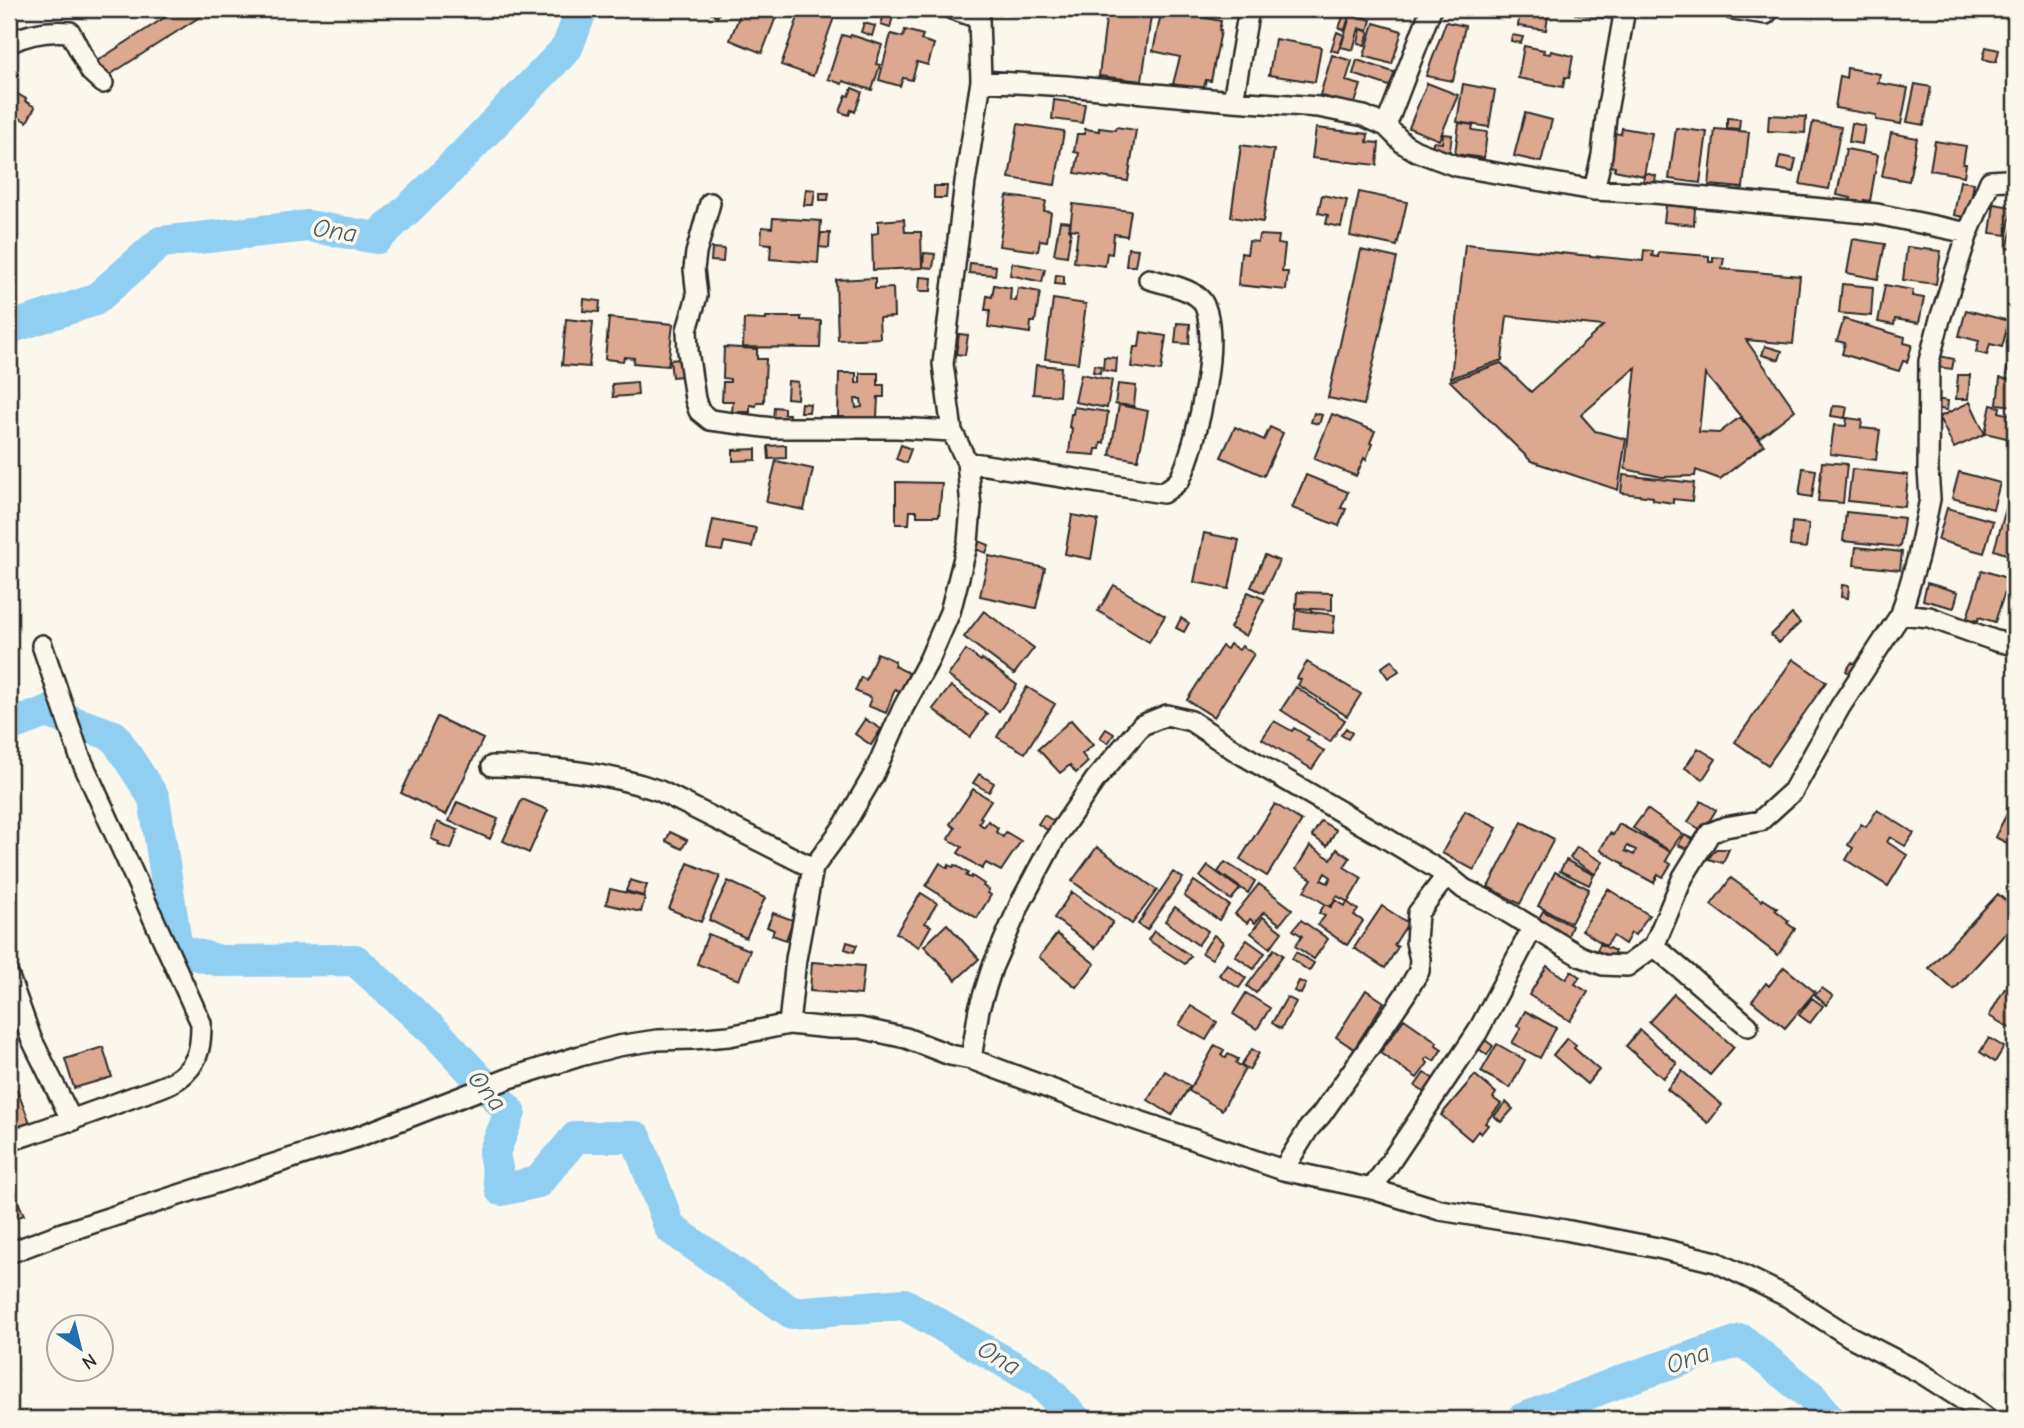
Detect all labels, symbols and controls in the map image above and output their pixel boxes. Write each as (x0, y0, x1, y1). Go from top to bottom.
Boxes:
water label: Ona (311, 213, 359, 249)
water label: Ona (461, 1064, 513, 1118)
north arrow (46, 1312, 116, 1382)
water label: Ona (972, 1334, 1026, 1382)
water label: Ona (1662, 1337, 1714, 1381)
text: N (78, 1349, 101, 1374)

